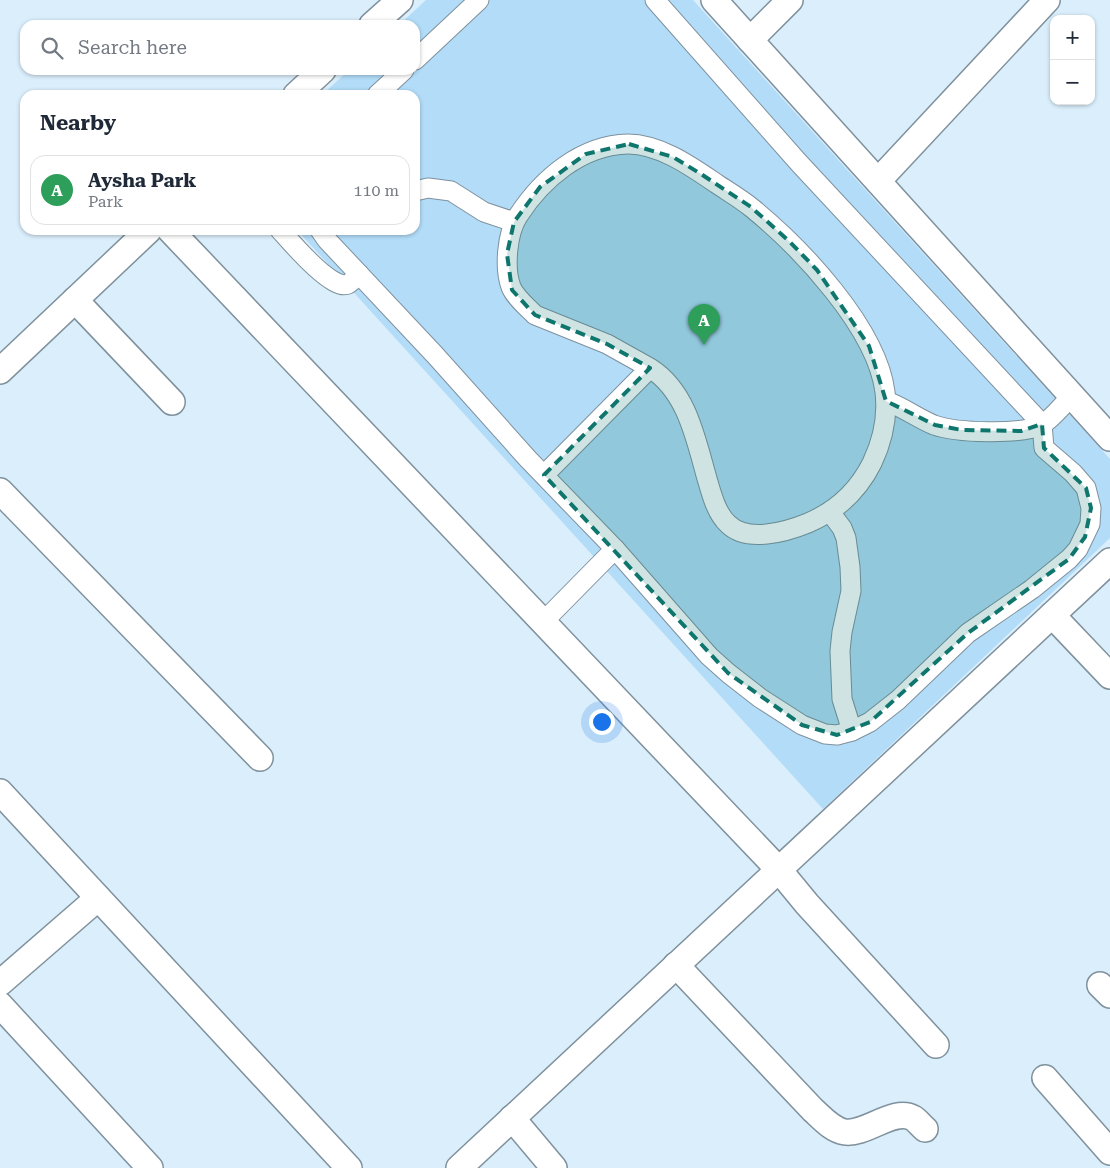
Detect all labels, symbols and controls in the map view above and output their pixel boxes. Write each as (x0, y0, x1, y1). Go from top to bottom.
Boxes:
map controls (1050, 15, 1095, 105)
button: + (1050, 15, 1095, 60)
search box (20, 20, 420, 75)
icon: search (38, 34, 66, 62)
text: Search here (78, 36, 187, 59)
button: − (1050, 60, 1095, 105)
text: Nearby (40, 111, 116, 135)
text: Aysha Park (88, 169, 196, 192)
text: A (51, 181, 63, 200)
text: 110 m (353, 181, 399, 200)
text: Park (88, 192, 123, 211)
pin: A (688, 304, 720, 345)
your location (589, 709, 615, 735)

